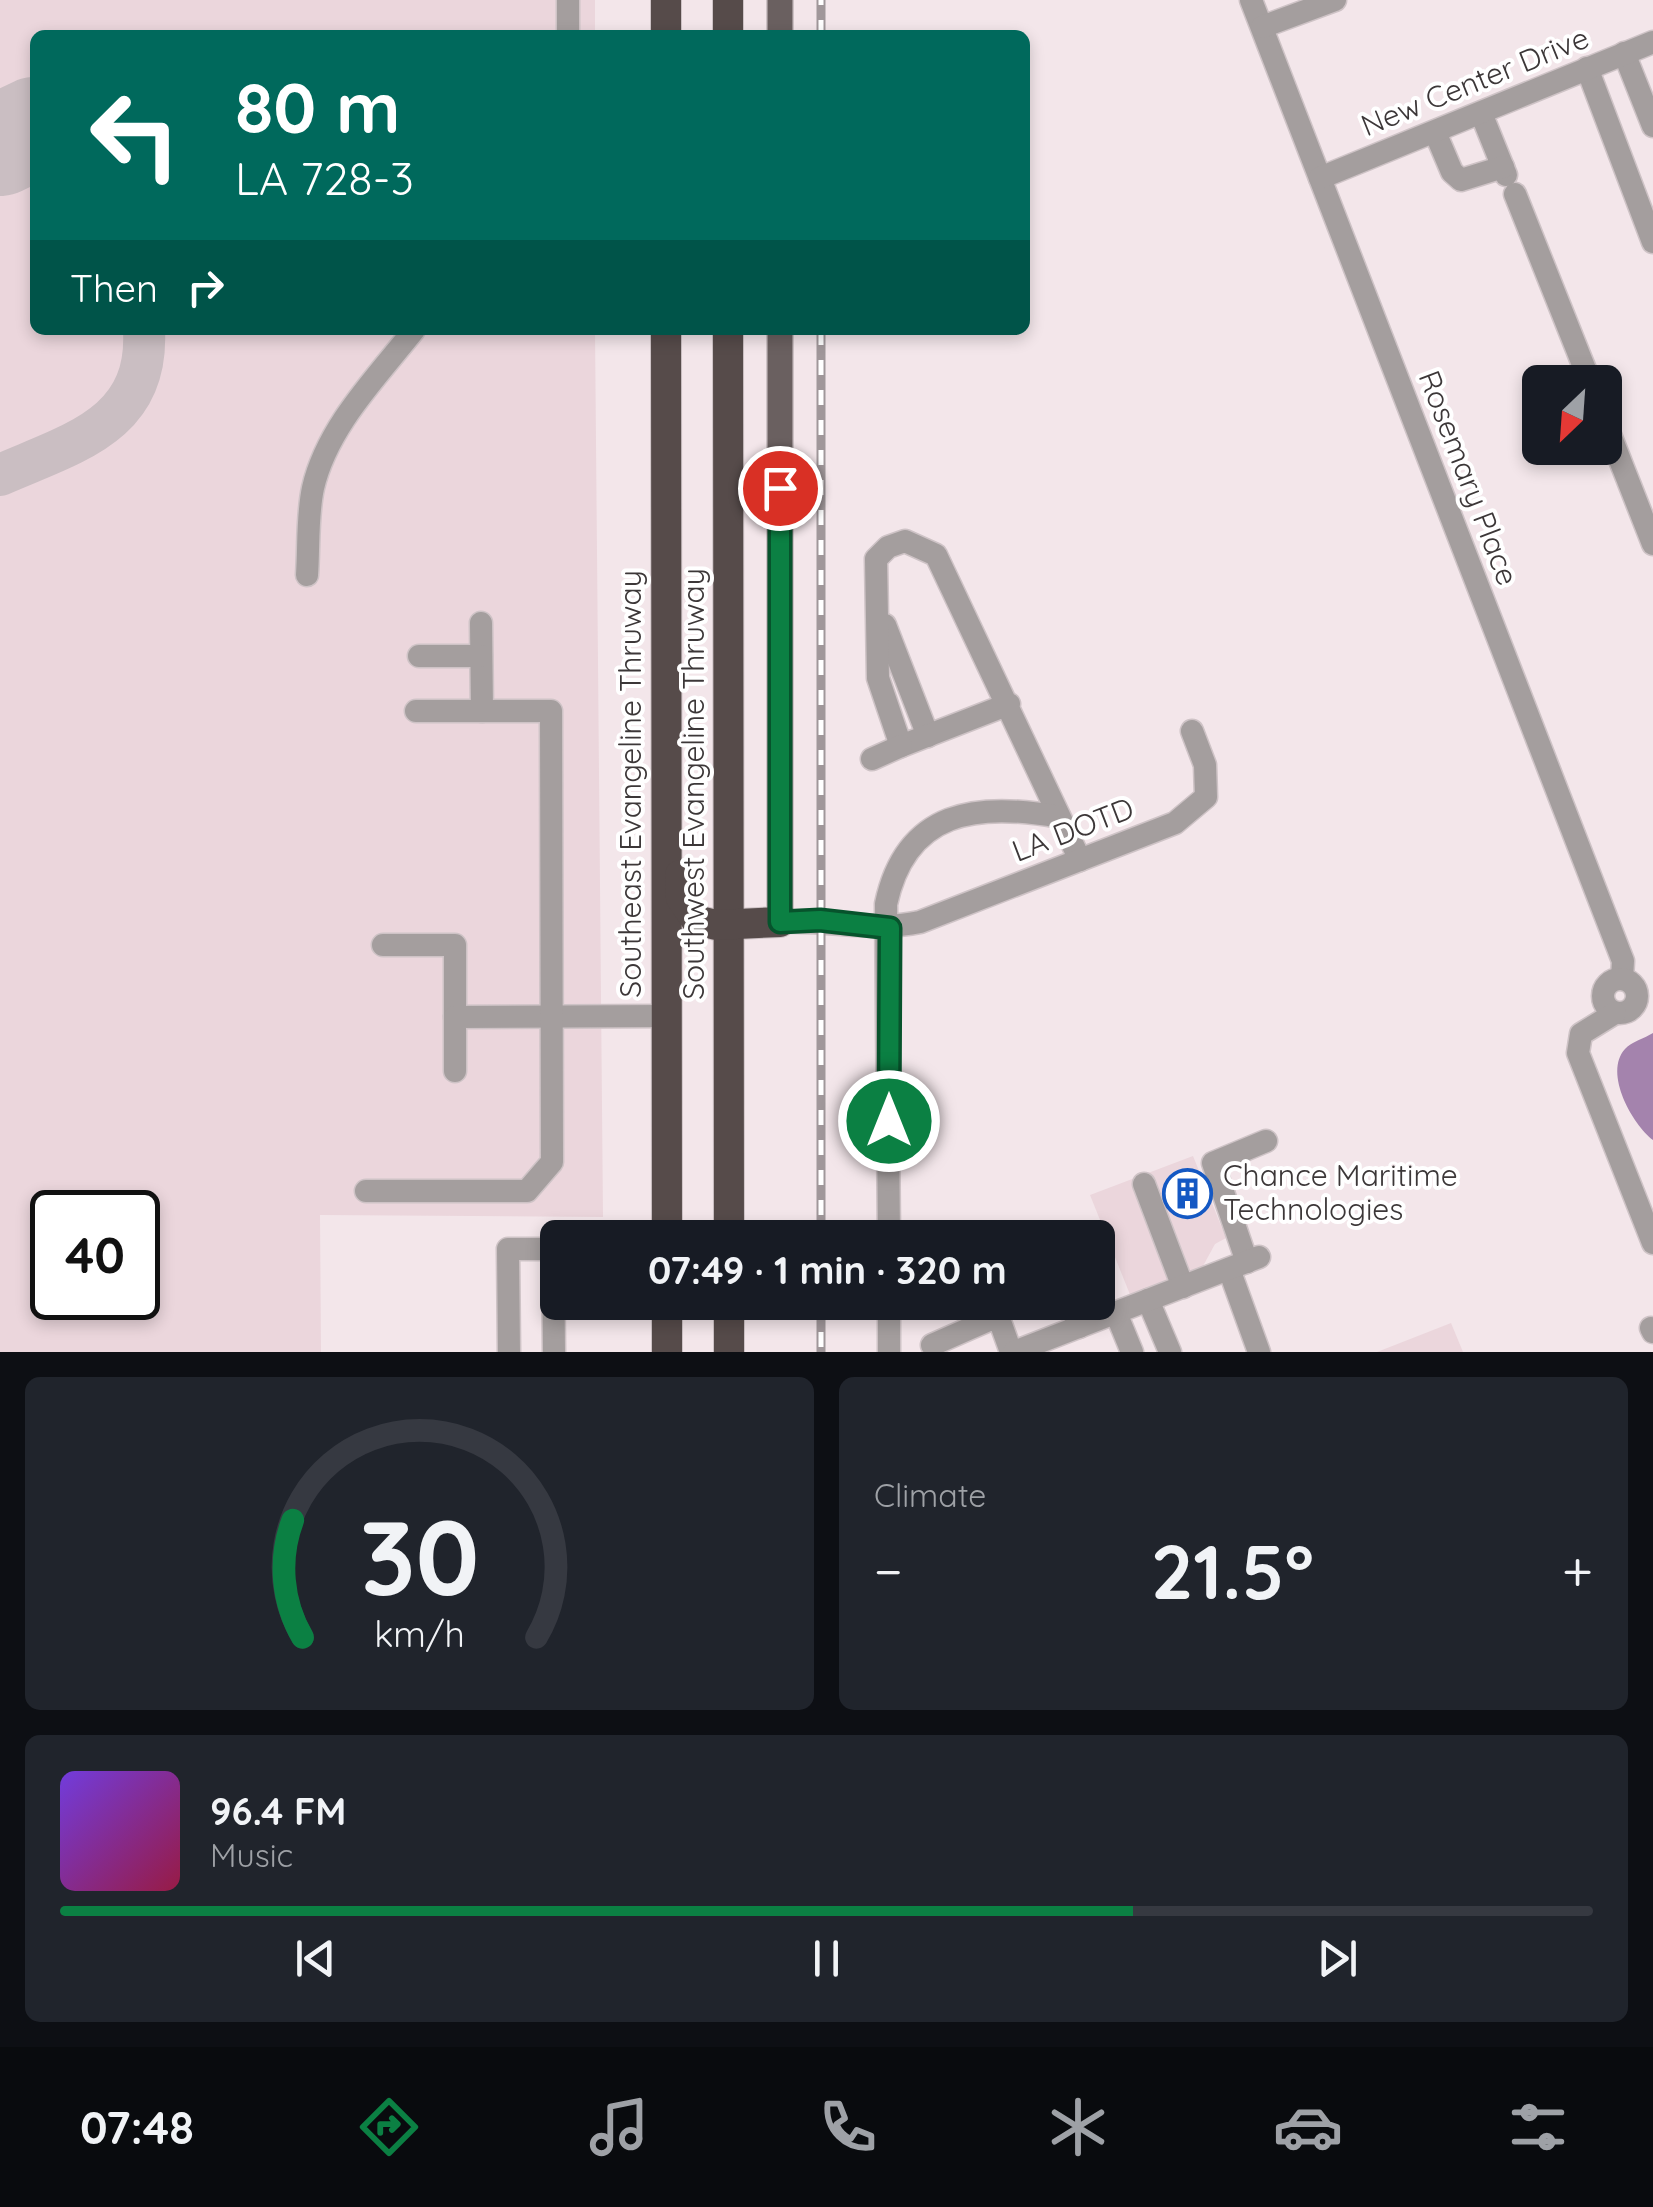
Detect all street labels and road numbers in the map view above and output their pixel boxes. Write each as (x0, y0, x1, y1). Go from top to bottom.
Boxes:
street label: New Center Drive (1355, 18, 1594, 144)
street label: Rosemary Place (1411, 365, 1527, 590)
street label: Southwest Evangeline Thruway (674, 568, 712, 1000)
street label: Southeast Evangeline Thruway (611, 570, 649, 998)
street label: LA DOTD (1006, 789, 1139, 870)

